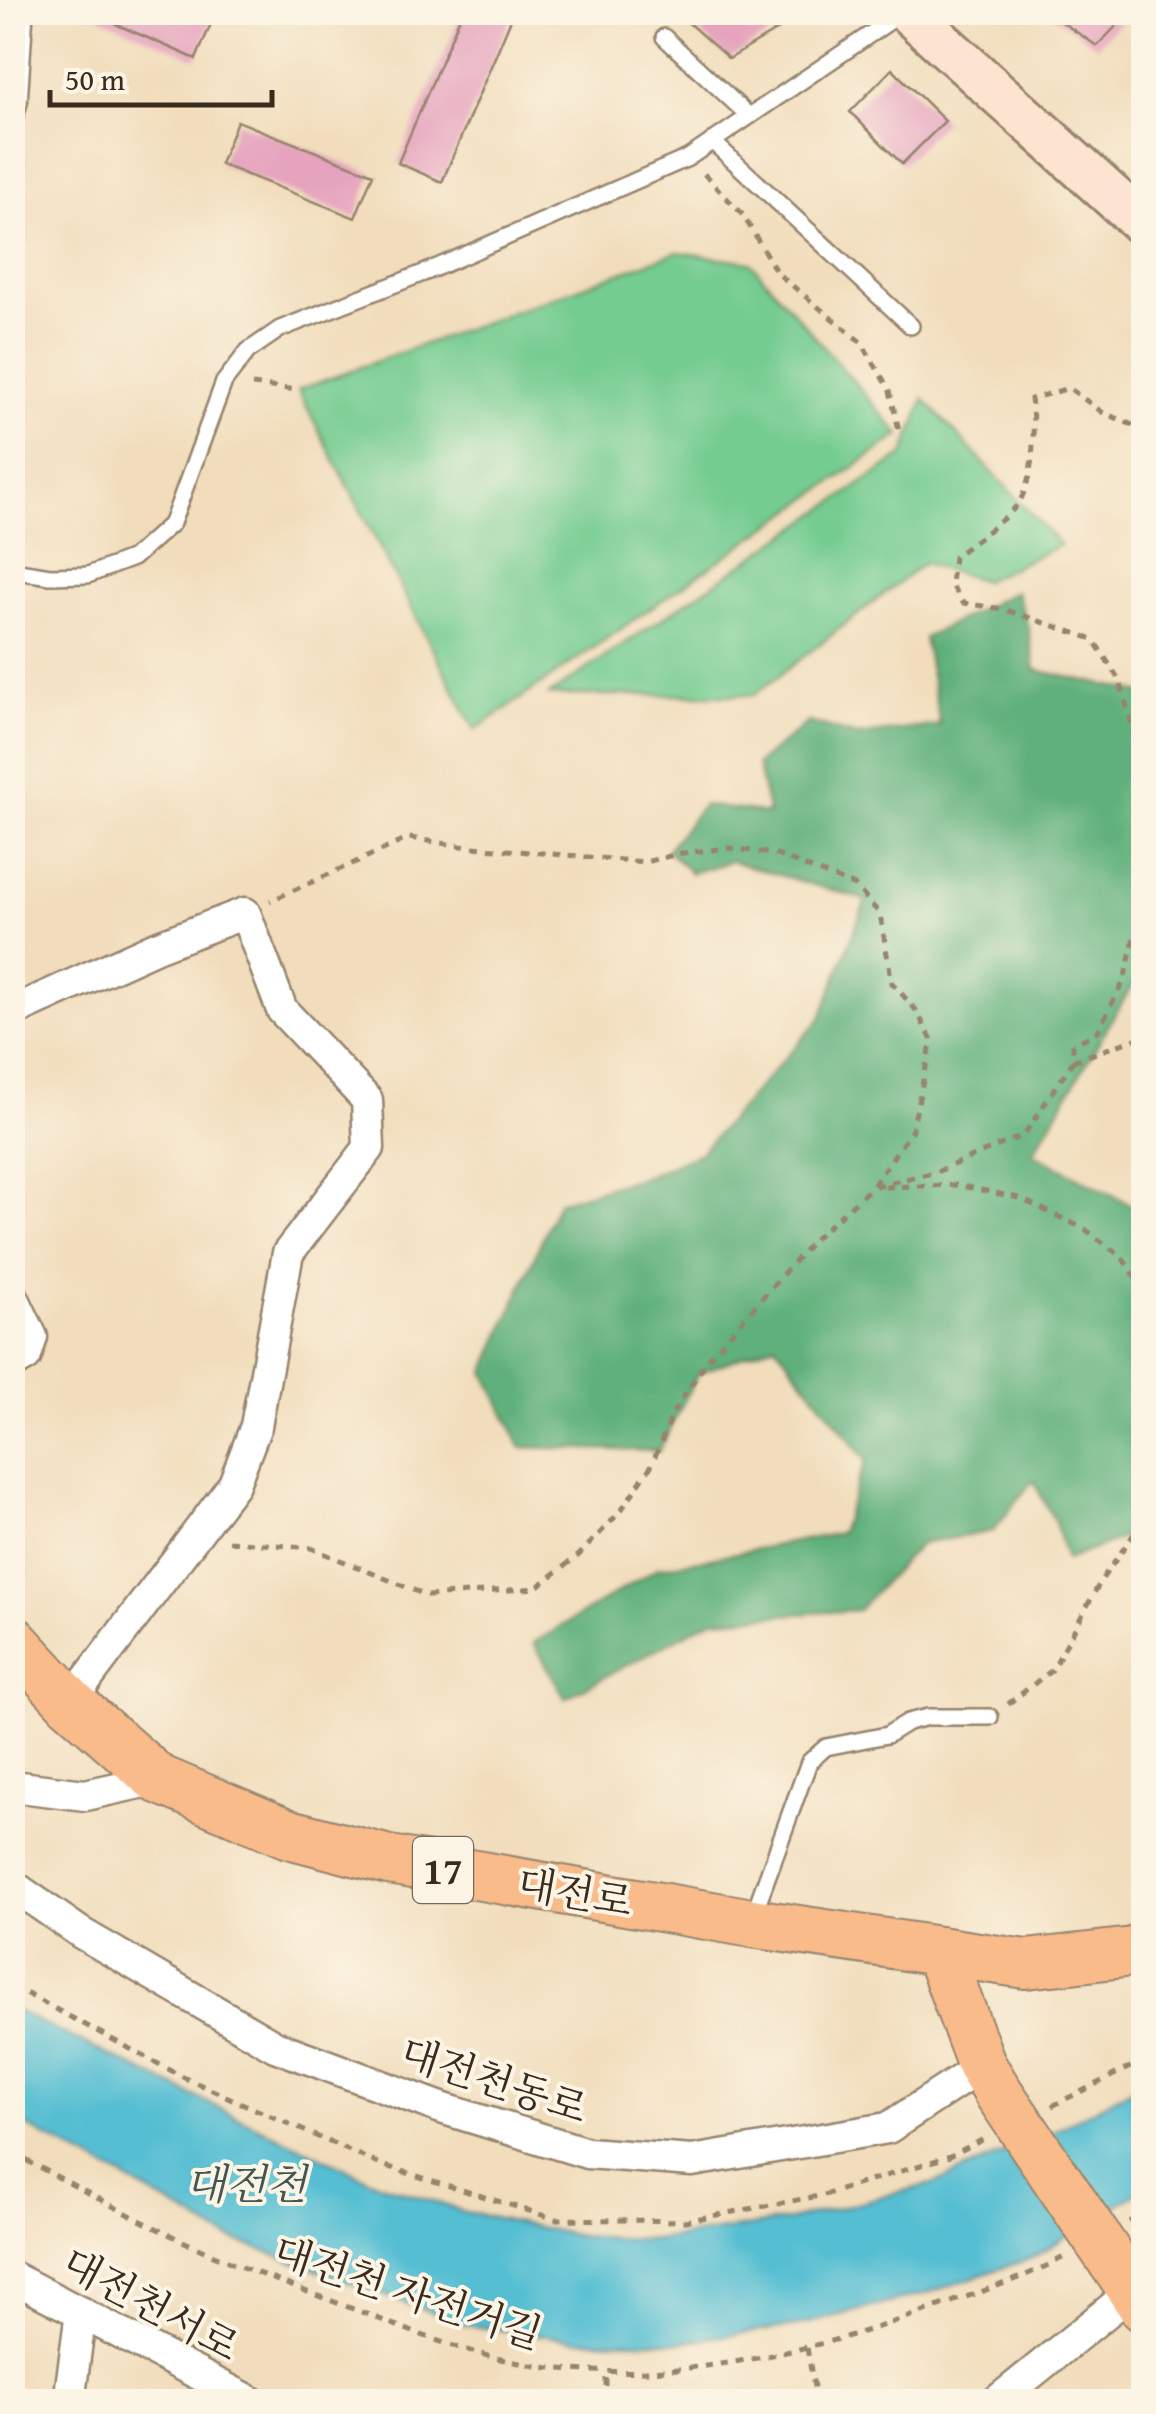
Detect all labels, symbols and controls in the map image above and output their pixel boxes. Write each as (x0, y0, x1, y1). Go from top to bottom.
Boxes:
scale bar (50, 45, 272, 107)
text: 50 m (65, 57, 125, 101)
road number: 17 (413, 1837, 473, 1903)
street label: 대전로 (513, 1853, 637, 1931)
street label: 대전천동로 (393, 2022, 595, 2138)
water label: 대전천 (185, 2153, 309, 2214)
street label: 대전천 자전거길 (266, 2221, 550, 2363)
street label: 대전천서로 (52, 2233, 250, 2375)

